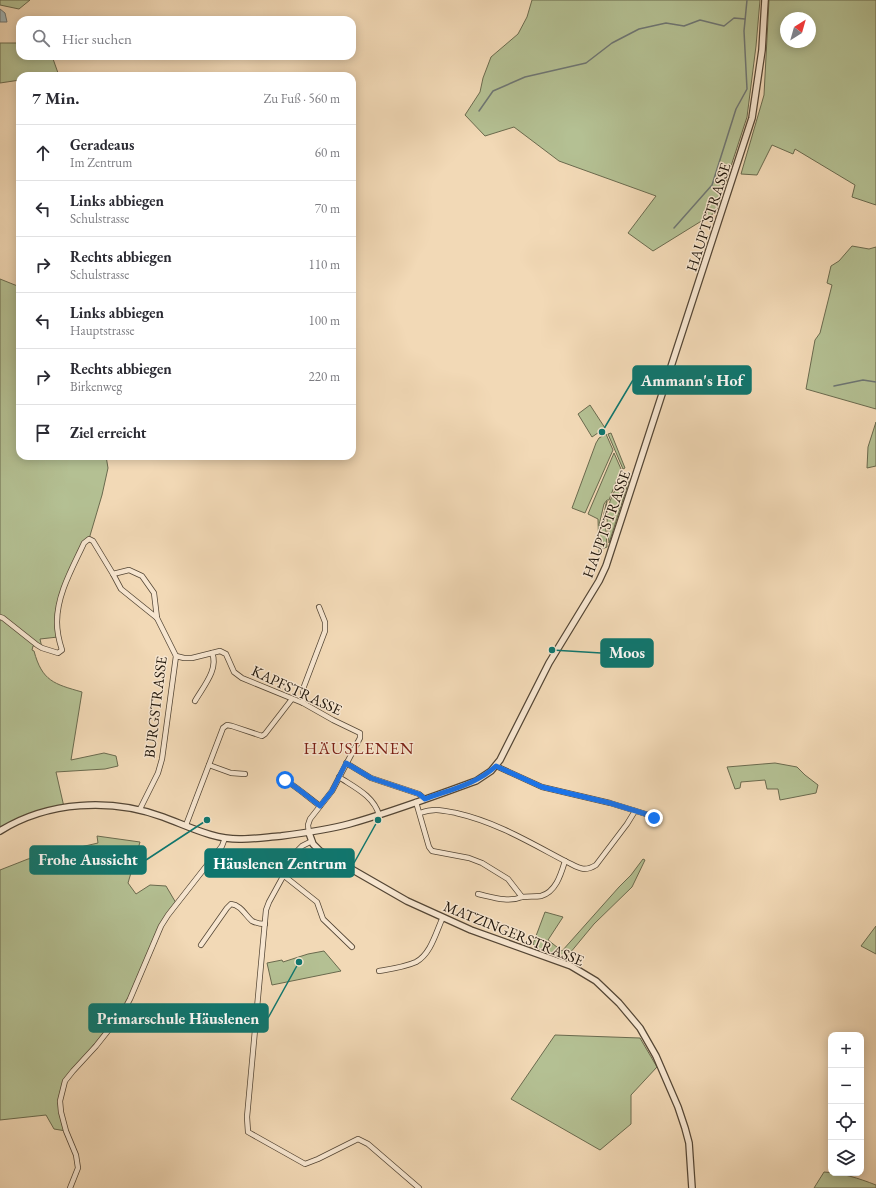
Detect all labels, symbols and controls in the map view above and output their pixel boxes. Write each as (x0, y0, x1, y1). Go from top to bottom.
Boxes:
north arrow (780, 12, 816, 48)
search box (16, 16, 356, 60)
icon: search (30, 27, 52, 49)
text: Hier suchen (62, 29, 132, 48)
text: 7 Min. (32, 87, 79, 109)
text: Zu Fuß · 560 m (263, 90, 340, 107)
text: Geradeaus (70, 135, 134, 154)
icon: ahead (32, 142, 54, 164)
text: 60 m (315, 144, 340, 161)
text: Im Zentrum (70, 154, 132, 171)
street label: HAUPTSTRASSE (681, 160, 735, 274)
text: Links abbiegen (70, 191, 164, 210)
icon: left (32, 198, 54, 220)
text: 70 m (315, 200, 340, 217)
text: Schulstrasse (70, 210, 129, 227)
text: Rechts abbiegen (70, 247, 172, 266)
icon: right (32, 254, 54, 276)
text: 110 m (309, 256, 340, 273)
text: Schulstrasse (70, 266, 129, 283)
text: Links abbiegen (70, 303, 164, 322)
icon: left (32, 310, 54, 332)
text: 100 m (309, 312, 340, 329)
text: Hauptstrasse (70, 322, 135, 339)
text: Rechts abbiegen (70, 359, 172, 378)
icon: right (32, 366, 54, 388)
callout: Ammann's Hof (633, 366, 751, 394)
text: 220 m (309, 368, 340, 385)
text: Ammann's Hof (640, 370, 745, 391)
text: Birkenweg (70, 378, 122, 395)
icon: arrive (32, 422, 54, 444)
text: Ziel erreicht (70, 423, 146, 442)
street label: HAUPTSTRASSE (578, 467, 634, 580)
callout: Moos (601, 639, 653, 667)
text: Moos (609, 642, 645, 663)
street label: BURGSTRASSE (139, 654, 171, 759)
street label: KAPFSTRASSE (249, 661, 346, 719)
district label: HÄUSLENEN (303, 737, 415, 759)
route start (276, 771, 294, 789)
route end (645, 809, 663, 827)
callout: Frohe Aussicht (30, 846, 146, 874)
text: Frohe Aussicht (38, 849, 138, 870)
callout: Häuslenen Zentrum (205, 849, 354, 877)
text: Häuslenen Zentrum (213, 853, 347, 874)
street label: MATZINGERSTRASSE (441, 896, 587, 970)
callout: Primarschule Häuslenen (89, 1004, 268, 1032)
text: Primarschule Häuslenen (97, 1008, 259, 1029)
map controls (828, 1032, 864, 1176)
button: + (828, 1032, 864, 1068)
button: − (828, 1068, 864, 1104)
button: locate (828, 1104, 864, 1140)
button: layers (828, 1140, 864, 1176)

